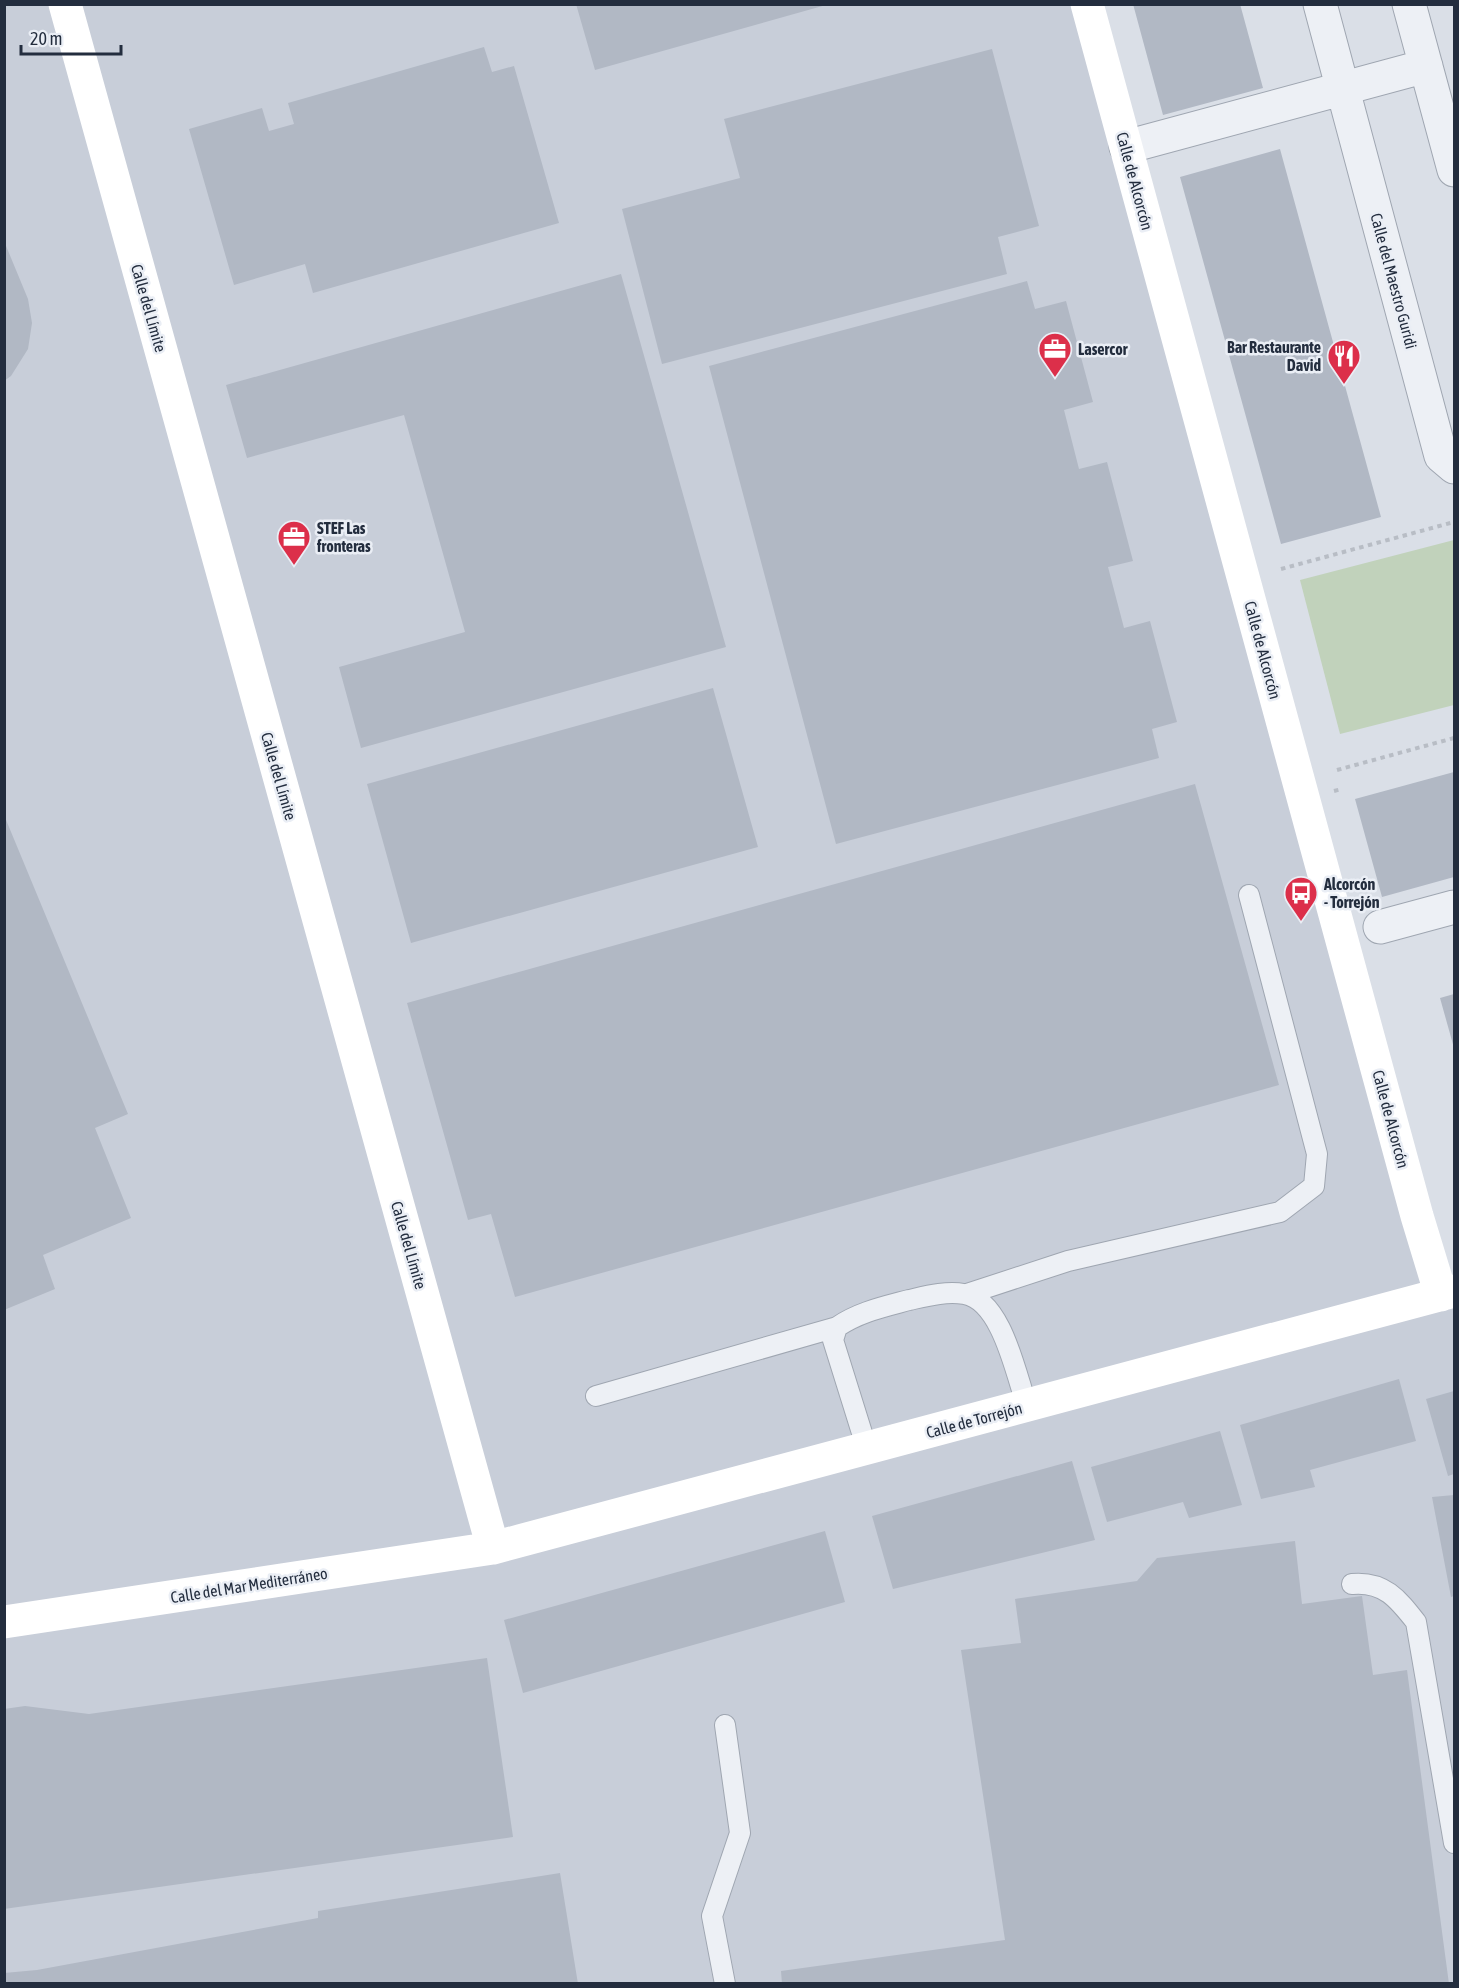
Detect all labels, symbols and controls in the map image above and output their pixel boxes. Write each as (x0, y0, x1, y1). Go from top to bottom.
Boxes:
scale bar (21, 18, 122, 56)
text: 20 m (30, 28, 62, 49)
street label: Calle de Alcorcón (1113, 130, 1157, 232)
street label: Calle del Maestro Guridi (1367, 211, 1421, 351)
street label: Calle del Límite (128, 262, 170, 354)
office icon: Lasercor (1037, 331, 1073, 378)
place label: Bar Restaurante David (1227, 338, 1321, 374)
restaurant icon: Bar Restaurante David (1326, 338, 1362, 385)
place label: Lasercor (1078, 340, 1128, 358)
office icon: STEF Las fronteras (276, 519, 312, 566)
place label: STEF Las fronteras (316, 519, 371, 555)
street label: Calle de Alcorcón (1241, 599, 1285, 701)
street label: Calle del Límite (258, 730, 300, 822)
bus stop icon: Alcorcón - Torrejón (1283, 875, 1319, 922)
place label: Alcorcón - Torrejón (1323, 875, 1380, 911)
street label: Calle de Alcorcón (1369, 1068, 1413, 1170)
street label: Calle del Límite (388, 1199, 430, 1291)
street label: Calle de Torrejón (924, 1399, 1024, 1442)
street label: Calle del Mar Mediterráneo (169, 1564, 329, 1606)

